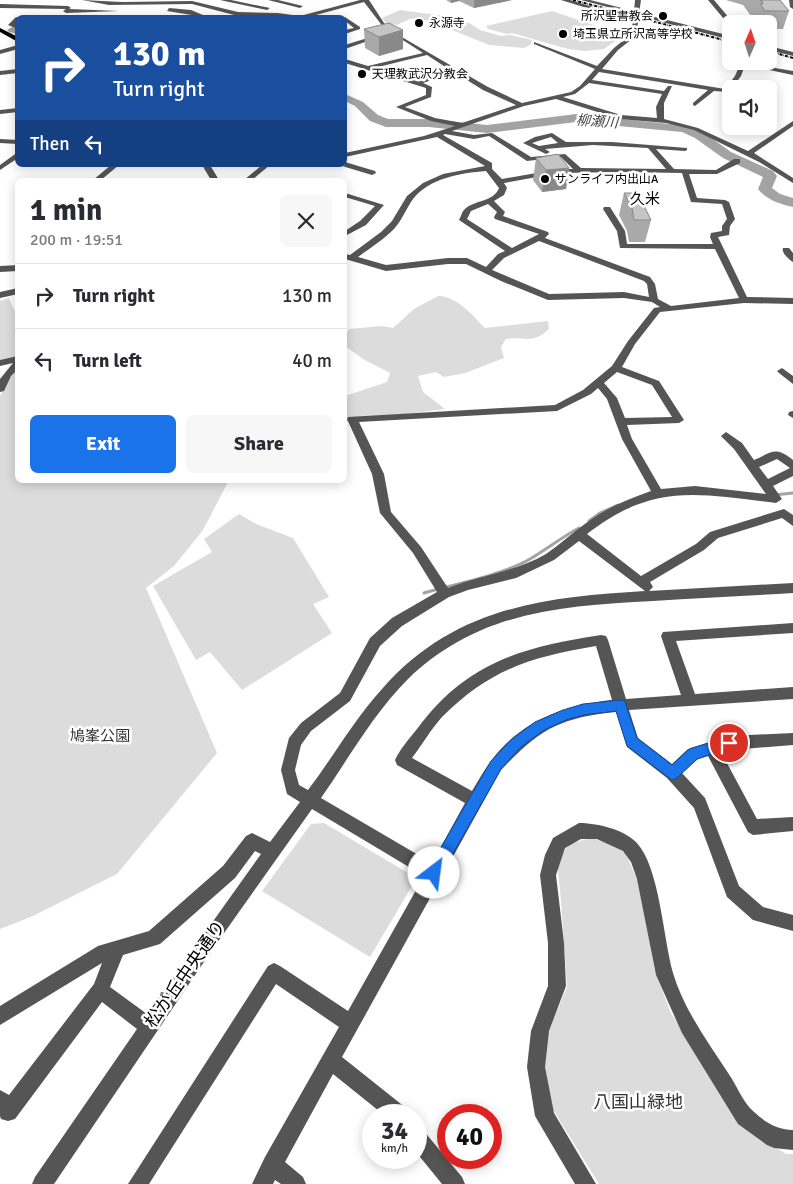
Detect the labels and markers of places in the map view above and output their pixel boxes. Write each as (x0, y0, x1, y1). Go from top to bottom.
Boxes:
place label: 所沢聖書教会 (581, 9, 653, 24)
marker: 所沢聖書教会 (657, 10, 669, 22)
place label: 永源寺 (429, 16, 465, 31)
marker: 永源寺 (413, 17, 425, 29)
place label: 埼玉県立所沢高等学校 (573, 27, 693, 42)
marker: 埼玉県立所沢高等学校 (557, 28, 569, 40)
place label: 天理教武沢分教会 (372, 67, 468, 82)
marker: 天理教武沢分教会 (356, 68, 368, 80)
place label: サンライフ内出山A (555, 172, 659, 187)
marker: サンライフ内出山A (539, 173, 551, 185)
pin (708, 722, 750, 764)

